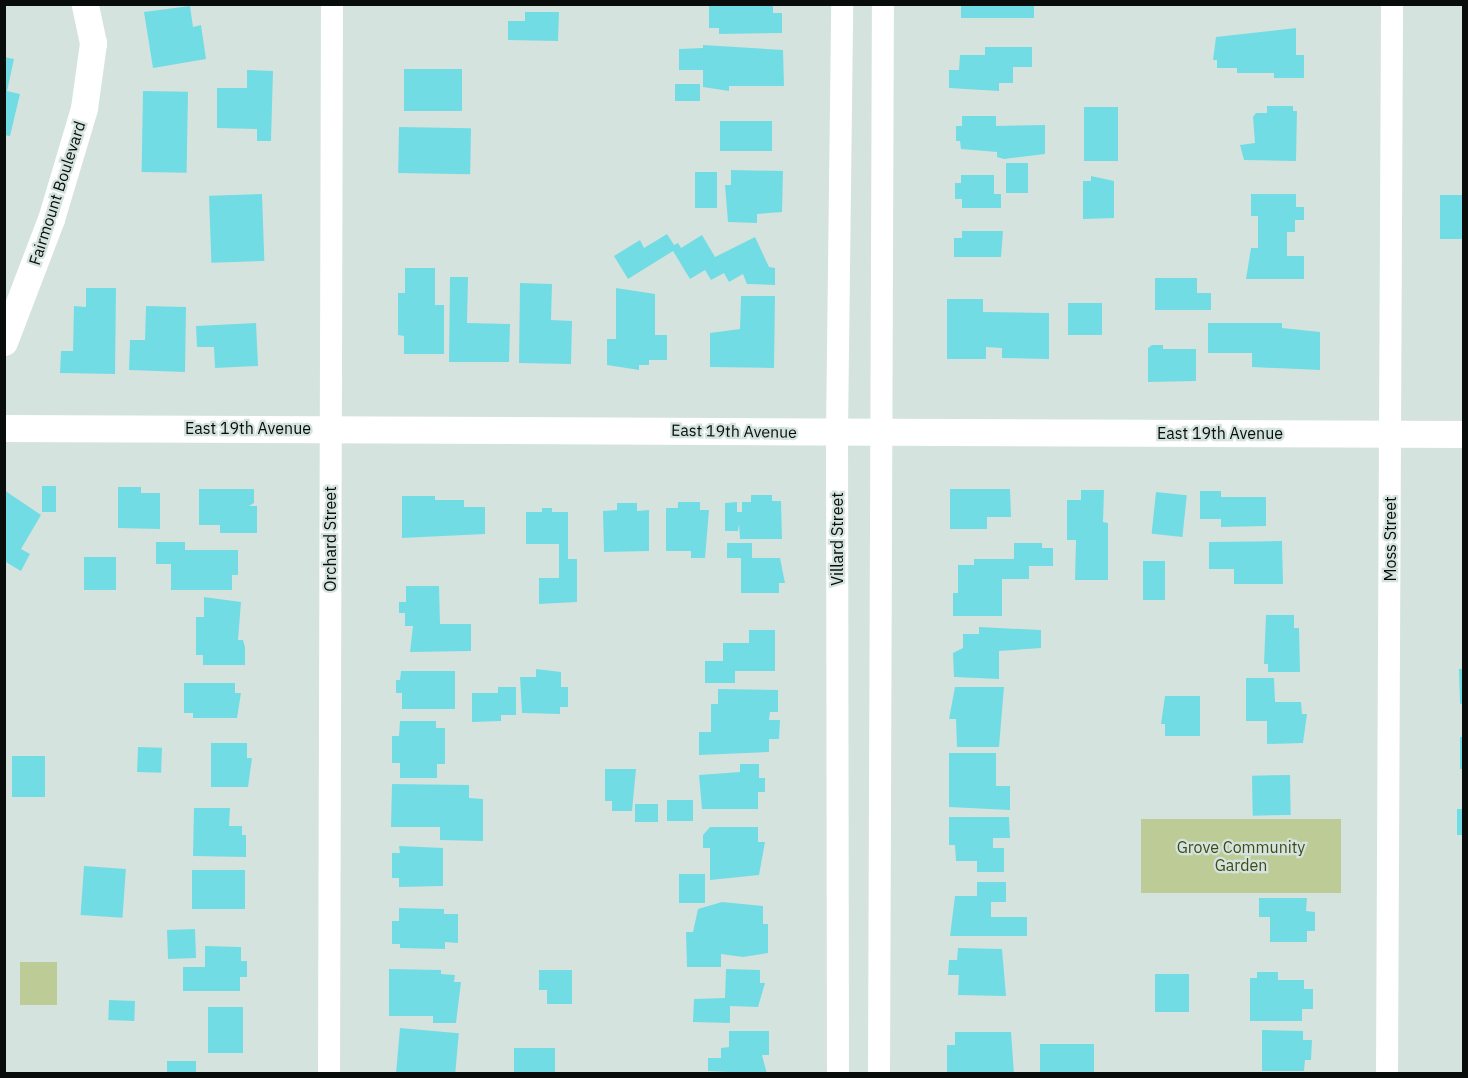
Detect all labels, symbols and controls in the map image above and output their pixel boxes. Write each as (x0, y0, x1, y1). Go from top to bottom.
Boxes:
street label: Fairmount Boulevard (25, 119, 89, 267)
street label: East 19th Avenue (185, 418, 311, 438)
street label: East 19th Avenue (671, 420, 797, 442)
street label: East 19th Avenue (1157, 423, 1283, 443)
street label: Orchard Street (320, 486, 340, 592)
street label: Villard Street (827, 492, 847, 586)
street label: Moss Street (1380, 496, 1400, 582)
park label: Grove Community Garden (1177, 837, 1305, 875)

